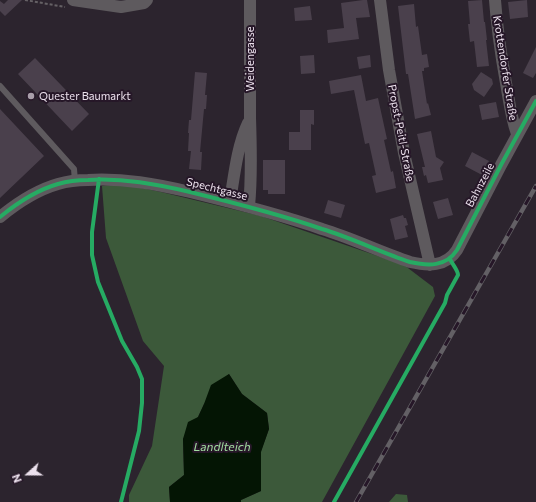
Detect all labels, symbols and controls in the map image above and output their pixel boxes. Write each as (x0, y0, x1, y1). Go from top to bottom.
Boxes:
street label: Krottendorfer Straße (490, 15, 520, 121)
street label: Weidengasse (243, 27, 257, 91)
street label: Propst-Peitl-Straße (385, 83, 417, 183)
place label: Quester Baumarkt (39, 89, 131, 103)
marker: Quester Baumarkt (26, 91, 36, 101)
street label: Bahnzeile (463, 161, 497, 209)
street label: Spechtgasse (185, 175, 249, 203)
water label: Landlteich (193, 440, 251, 454)
north arrow (8, 454, 48, 494)
text: N (9, 472, 24, 485)

